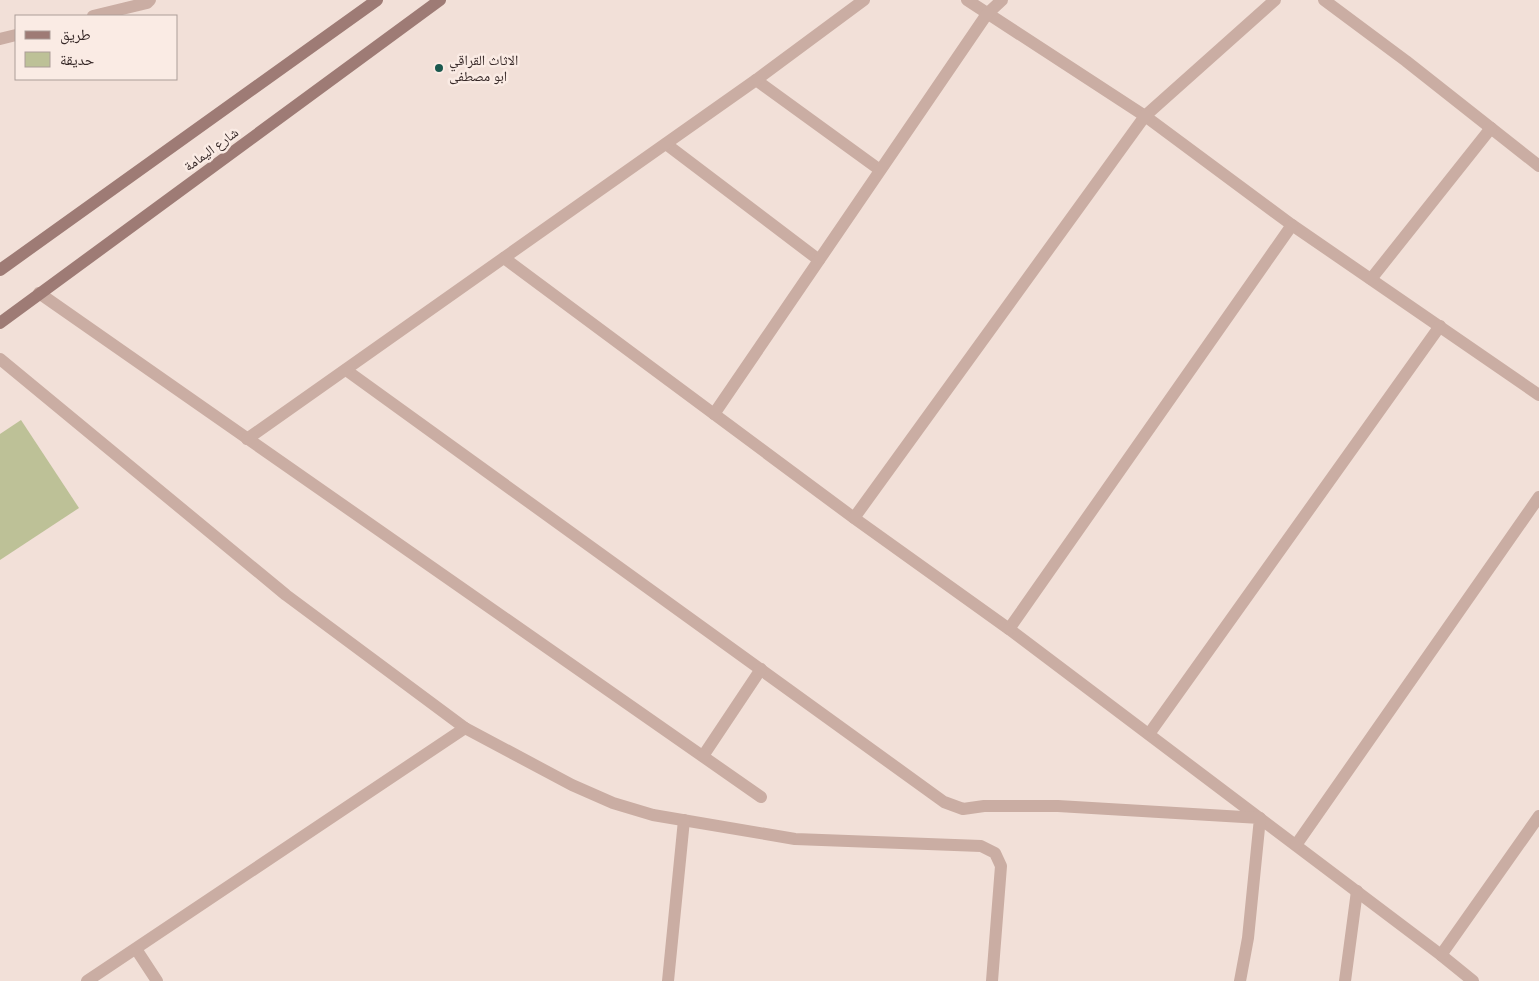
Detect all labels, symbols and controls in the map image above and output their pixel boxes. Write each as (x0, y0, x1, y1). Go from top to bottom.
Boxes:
legend (15, 15, 178, 80)
text: طريق (60, 25, 91, 45)
text: حديقة (60, 50, 95, 69)
place label: الاثاث القراقي ابو مصطفى (449, 51, 518, 85)
marker: الاثاث القراقي ابو مصطفى (433, 62, 445, 74)
street label: شارع اليمامة (180, 123, 242, 176)

